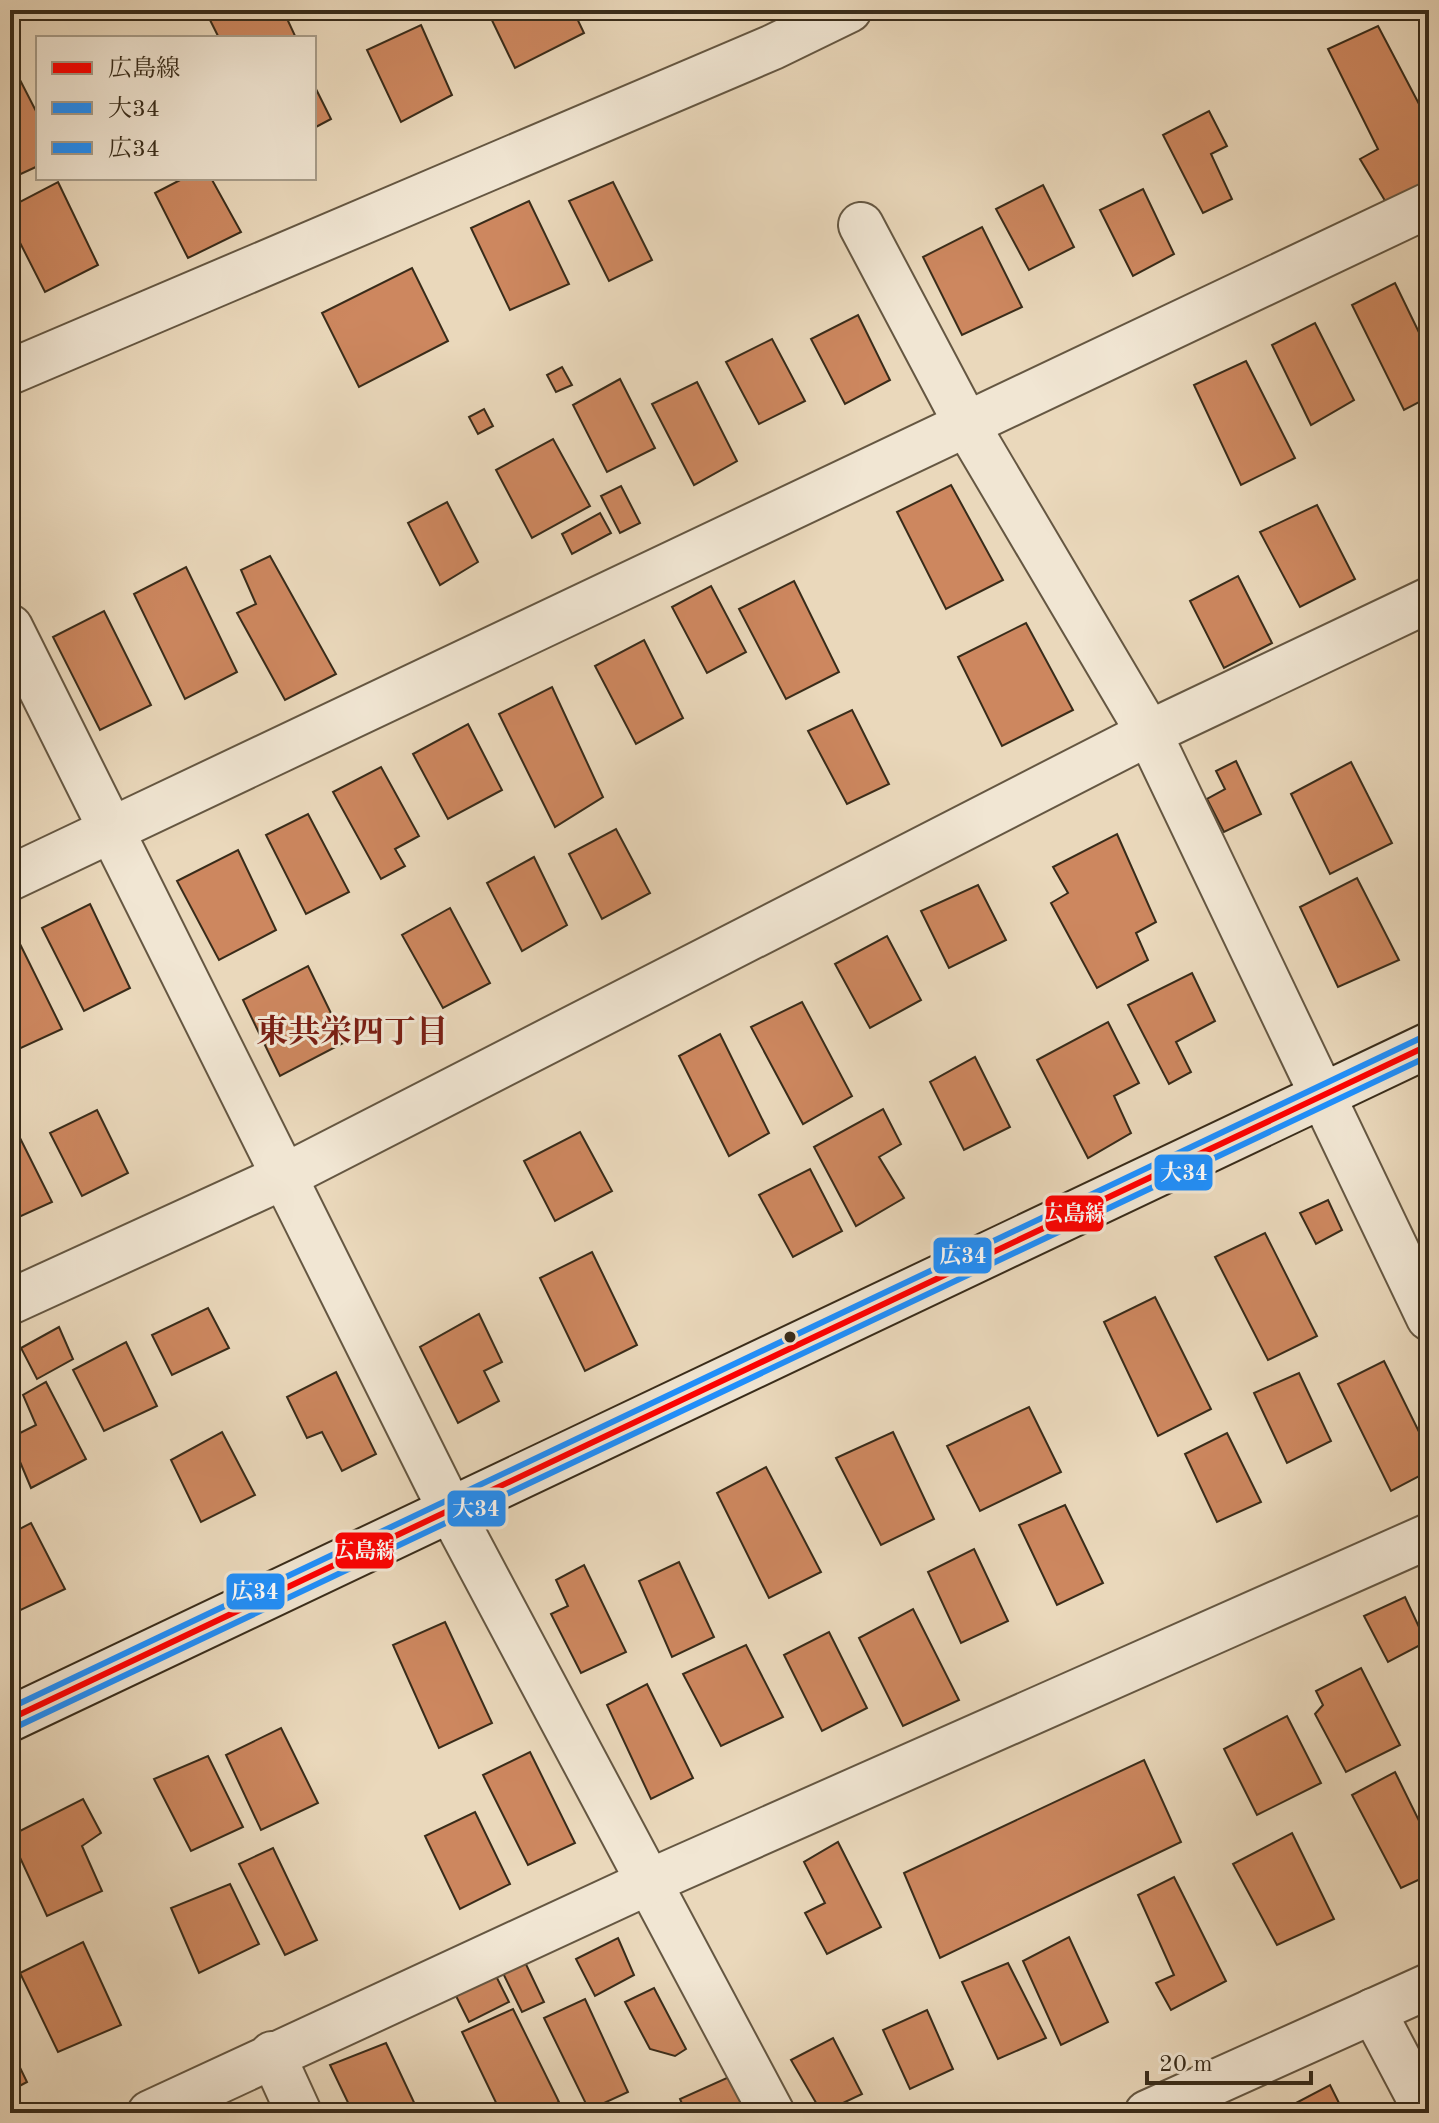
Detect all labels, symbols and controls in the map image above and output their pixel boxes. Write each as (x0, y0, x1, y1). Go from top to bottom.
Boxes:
legend (36, 36, 316, 180)
text: 広島線 (108, 55, 180, 82)
text: 大34 (108, 95, 160, 122)
text: 広34 (108, 135, 160, 162)
district label: 東共栄四丁目 (256, 1014, 448, 1050)
line badge: 大34 (1153, 1153, 1214, 1192)
text: 大34 (1160, 1161, 1208, 1185)
line badge: 広島線 (1044, 1194, 1105, 1233)
text: 広島線 (1041, 1202, 1107, 1226)
line badge: 広34 (932, 1236, 993, 1275)
text: 広34 (939, 1244, 987, 1268)
unlabelled marker (782, 1329, 798, 1345)
line badge: 大34 (446, 1489, 507, 1528)
text: 大34 (452, 1497, 500, 1521)
line badge: 広島線 (334, 1531, 395, 1570)
text: 広島線 (332, 1539, 398, 1563)
line badge: 広34 (225, 1572, 286, 1611)
text: 広34 (231, 1580, 279, 1604)
scale bar (1147, 2035, 1311, 2085)
text: 20 m (1159, 2053, 1213, 2077)

